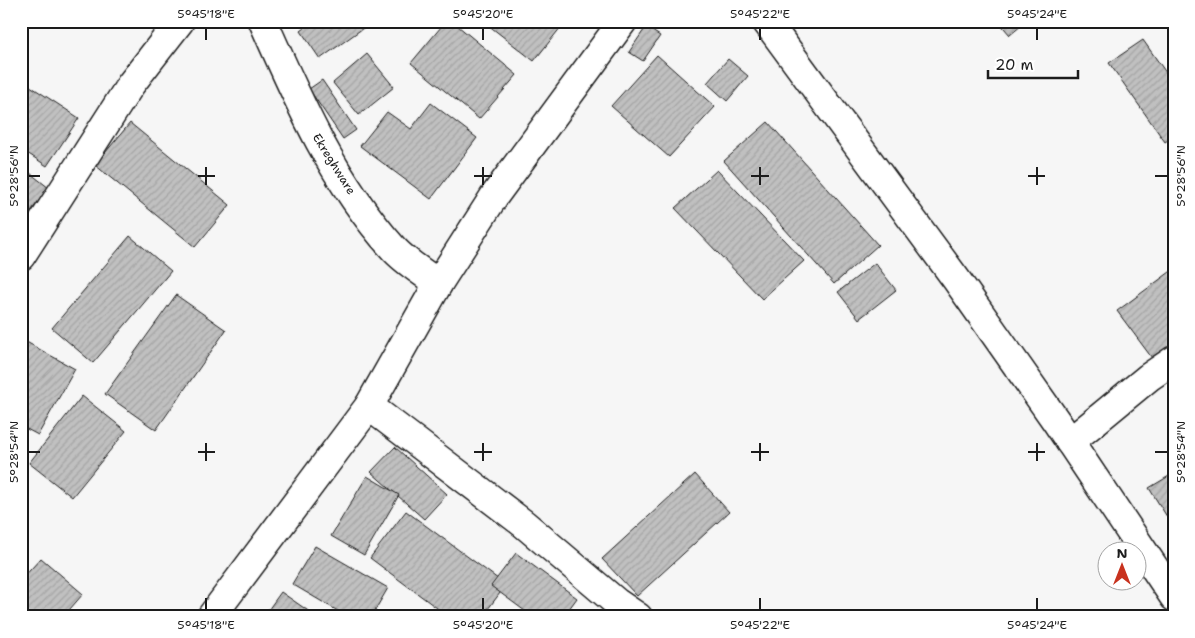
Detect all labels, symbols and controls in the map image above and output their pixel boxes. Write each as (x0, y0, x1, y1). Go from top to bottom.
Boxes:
text: 5°45'18"E (177, 6, 235, 22)
text: 5°45'20"E (453, 6, 513, 22)
text: 5°45'22"E (730, 6, 790, 22)
text: 5°45'24"E (1007, 6, 1067, 22)
scale bar (988, 48, 1078, 80)
text: 20 m (995, 55, 1034, 75)
street label: Ekreghware (309, 130, 359, 198)
text: 5°28'56"N (6, 145, 22, 207)
text: 5°28'56"N (1173, 145, 1189, 207)
text: 5°28'54"N (6, 421, 22, 483)
text: 5°28'54"N (1173, 421, 1189, 483)
north arrow (1098, 540, 1148, 590)
text: N (1116, 544, 1128, 562)
text: 5°45'18"E (177, 617, 235, 633)
text: 5°45'20"E (453, 617, 513, 633)
text: 5°45'22"E (730, 617, 790, 633)
text: 5°45'24"E (1007, 617, 1067, 633)

